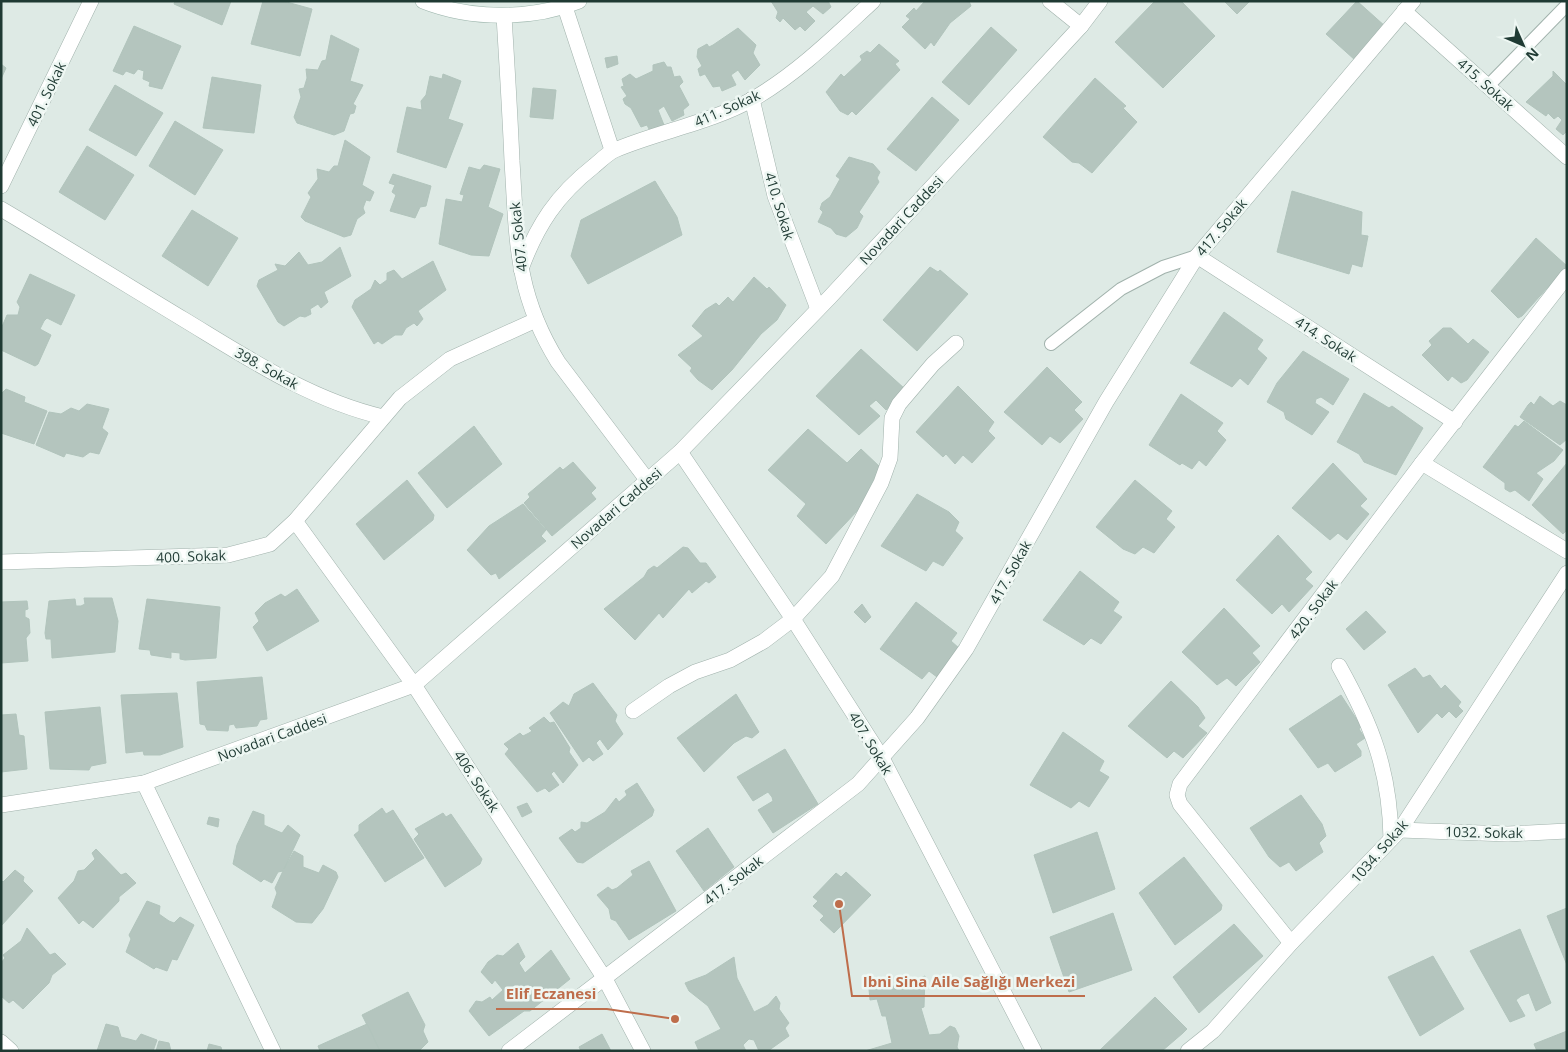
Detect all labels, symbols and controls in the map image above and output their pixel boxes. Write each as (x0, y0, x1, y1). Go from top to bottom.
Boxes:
north arrow (1498, 20, 1548, 70)
text: N (1522, 44, 1543, 65)
street label: 415. Sokak (1454, 54, 1519, 115)
street label: 401. Sokak (22, 58, 70, 130)
street label: 411. Sokak (691, 85, 763, 131)
street label: 410. Sokak (761, 170, 799, 243)
street label: Novadari Caddesi (855, 172, 947, 268)
street label: 417. Sokak (1191, 194, 1251, 260)
street label: 407. Sokak (505, 201, 531, 273)
street label: 414. Sokak (1292, 312, 1361, 366)
street label: 398. Sokak (232, 343, 303, 394)
street label: Novadari Caddesi (566, 463, 666, 553)
street label: 417. Sokak (985, 536, 1036, 607)
street label: 400. Sokak (156, 545, 227, 567)
street label: 420. Sokak (1284, 575, 1342, 643)
street label: Novadari Caddesi (215, 708, 329, 766)
street label: 407. Sokak (845, 708, 897, 778)
street label: 406. Sokak (450, 747, 504, 816)
street label: 1034. Sokak (1346, 815, 1412, 887)
street label: 1032. Sokak (1445, 822, 1524, 842)
street label: 417. Sokak (700, 851, 767, 909)
callout: Ibni Sina Aile Sağlığı Merkezi (852, 966, 1085, 996)
text: Ibni Sina Aile Sağlığı Merkezi (863, 971, 1075, 991)
callout: Elif Eczanesi (496, 979, 607, 1009)
text: Elif Eczanesi (506, 983, 596, 1003)

